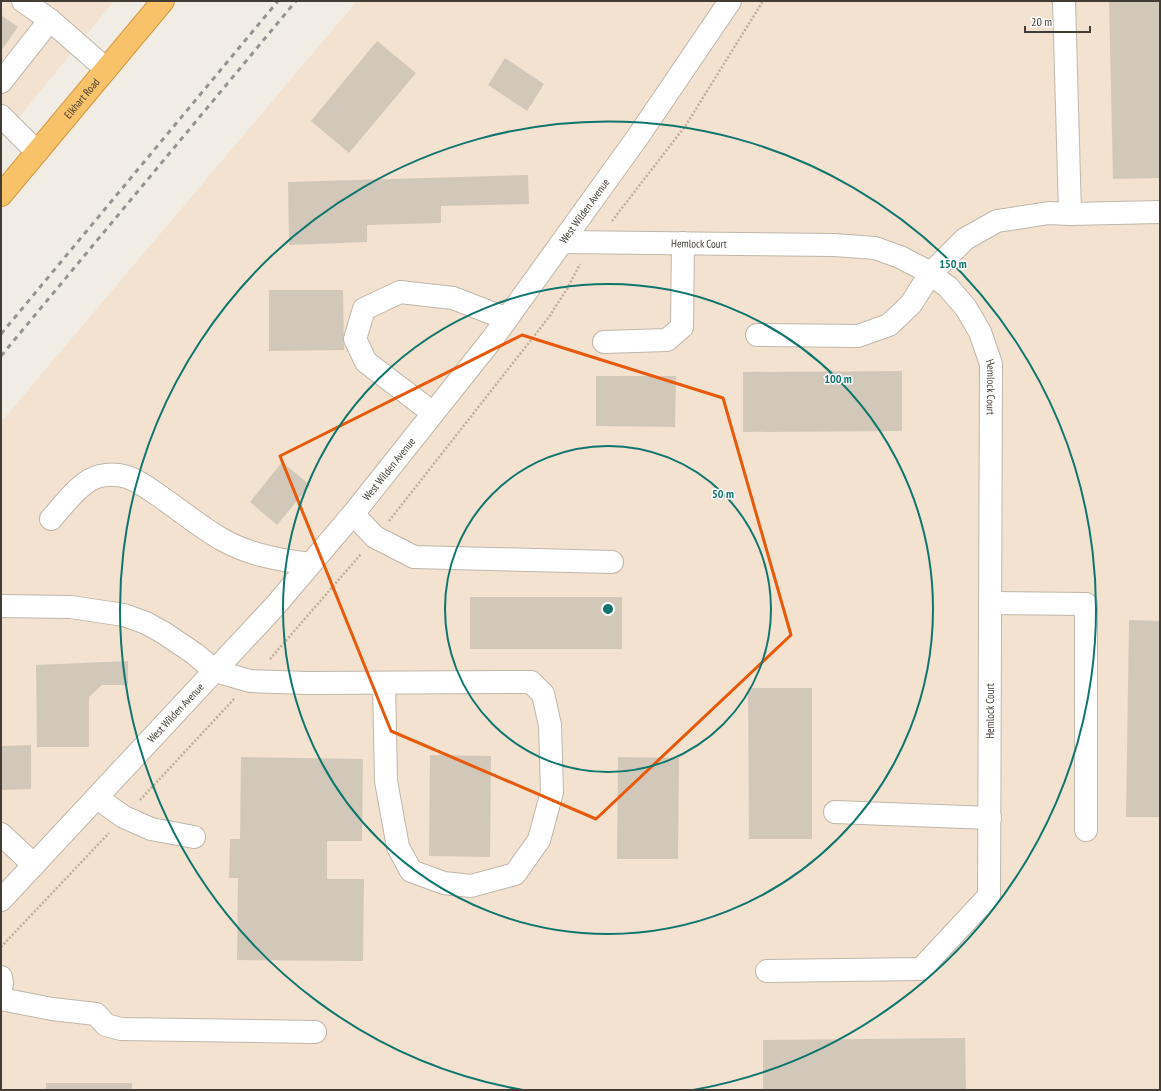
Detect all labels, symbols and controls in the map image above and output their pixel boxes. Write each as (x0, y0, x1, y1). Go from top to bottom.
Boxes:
scale bar (1025, 8, 1090, 34)
text: 20 m (1031, 14, 1052, 29)
street label: Elkhart Road (61, 75, 103, 121)
street label: West Wilden Avenue (556, 175, 613, 246)
street label: Hemlock Court (671, 236, 727, 251)
text: 150 m (939, 256, 967, 271)
street label: Hemlock Court (983, 357, 998, 415)
text: 100 m (824, 371, 852, 386)
street label: West Wilden Avenue (359, 434, 418, 503)
text: 50 m (712, 486, 734, 501)
centre of rings (601, 602, 615, 616)
street label: West Wilden Avenue (144, 679, 207, 746)
street label: Hemlock Court (983, 683, 997, 739)

